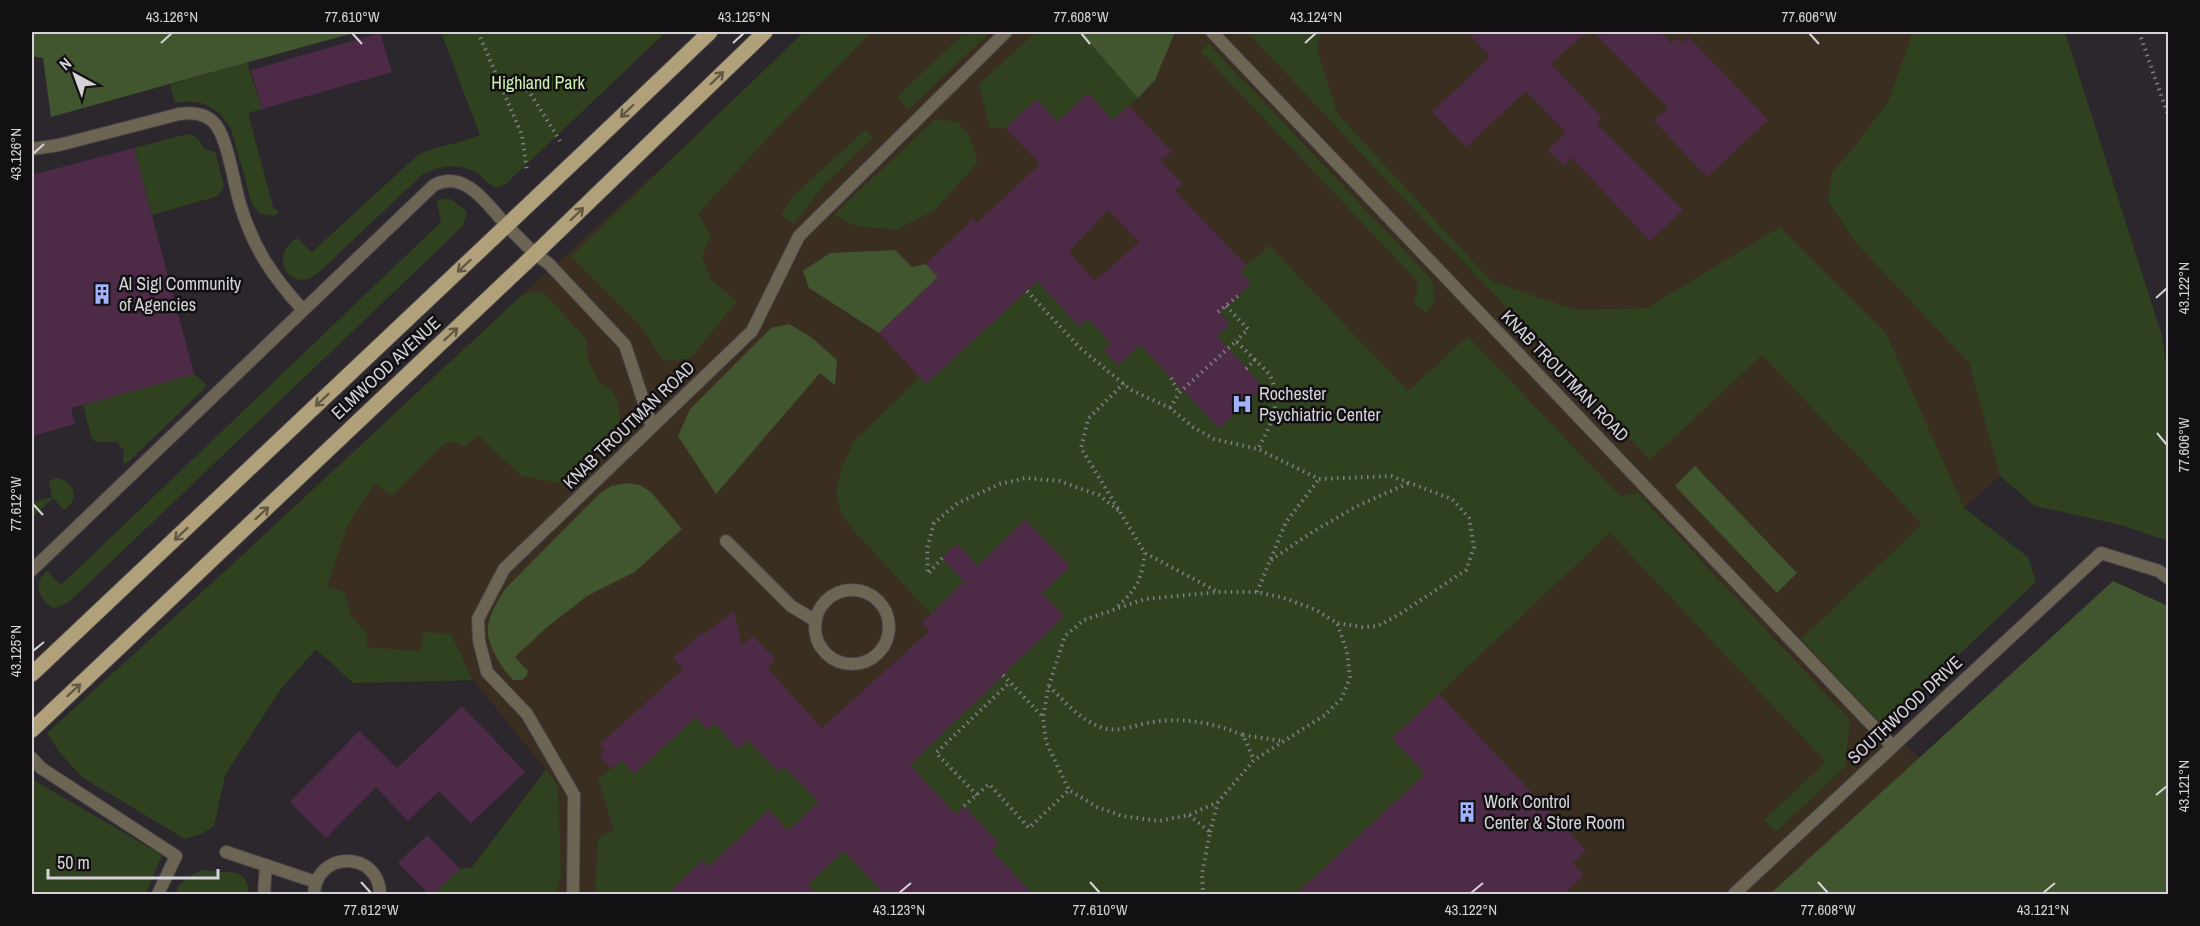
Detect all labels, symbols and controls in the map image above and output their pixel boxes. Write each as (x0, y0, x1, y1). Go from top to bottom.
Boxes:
text: 43.126°N (146, 6, 198, 27)
text: 77.610°W (324, 6, 380, 27)
text: 43.125°N (718, 6, 770, 27)
text: 77.608°W (1053, 6, 1109, 27)
text: 43.124°N (1290, 6, 1342, 27)
text: 77.606°W (1781, 6, 1837, 27)
north arrow (45, 45, 105, 105)
text: N (54, 52, 76, 75)
park label: Highland Park (491, 70, 585, 95)
one-way arrow (710, 70, 725, 85)
one-way arrow (620, 104, 635, 118)
text: 43.126°N (5, 128, 26, 180)
one-way arrow (570, 206, 585, 221)
one-way arrow (457, 259, 472, 273)
text: 43.122°N (2173, 262, 2194, 314)
place label: Al Sigl Community of Agencies (118, 271, 242, 317)
building icon: Al Sigl Community of Agencies (90, 282, 114, 306)
street label: KNAB TROUTMAN ROAD (1496, 304, 1635, 447)
street label: ELMWOOD AVENUE (326, 310, 446, 425)
one-way arrow (443, 327, 458, 341)
street label: KNAB TROUTMAN ROAD (557, 355, 700, 494)
place label: Rochester Psychiatric Center (1259, 381, 1380, 427)
hospital icon: Rochester Psychiatric Center (1230, 392, 1254, 416)
one-way arrow (315, 393, 330, 407)
text: 77.606°W (2173, 417, 2194, 473)
text: 77.612°W (5, 476, 26, 532)
one-way arrow (254, 505, 269, 520)
one-way arrow (173, 527, 188, 541)
text: 43.125°N (5, 625, 26, 677)
street label: SOUTHWOOD DRIVE (1842, 650, 1967, 769)
one-way arrow (66, 683, 81, 697)
text: 43.121°N (2173, 760, 2194, 812)
place label: Work Control Center & Store Room (1484, 789, 1625, 835)
building icon: Work Control Center & Store Room (1455, 800, 1479, 824)
scale bar (48, 842, 218, 880)
text: 50 m (57, 850, 90, 875)
text: 77.612°W (343, 899, 399, 920)
text: 43.123°N (873, 899, 925, 920)
text: 77.610°W (1072, 899, 1128, 920)
text: 43.122°N (1445, 899, 1497, 920)
text: 77.608°W (1800, 899, 1856, 920)
text: 43.121°N (2017, 899, 2069, 920)

